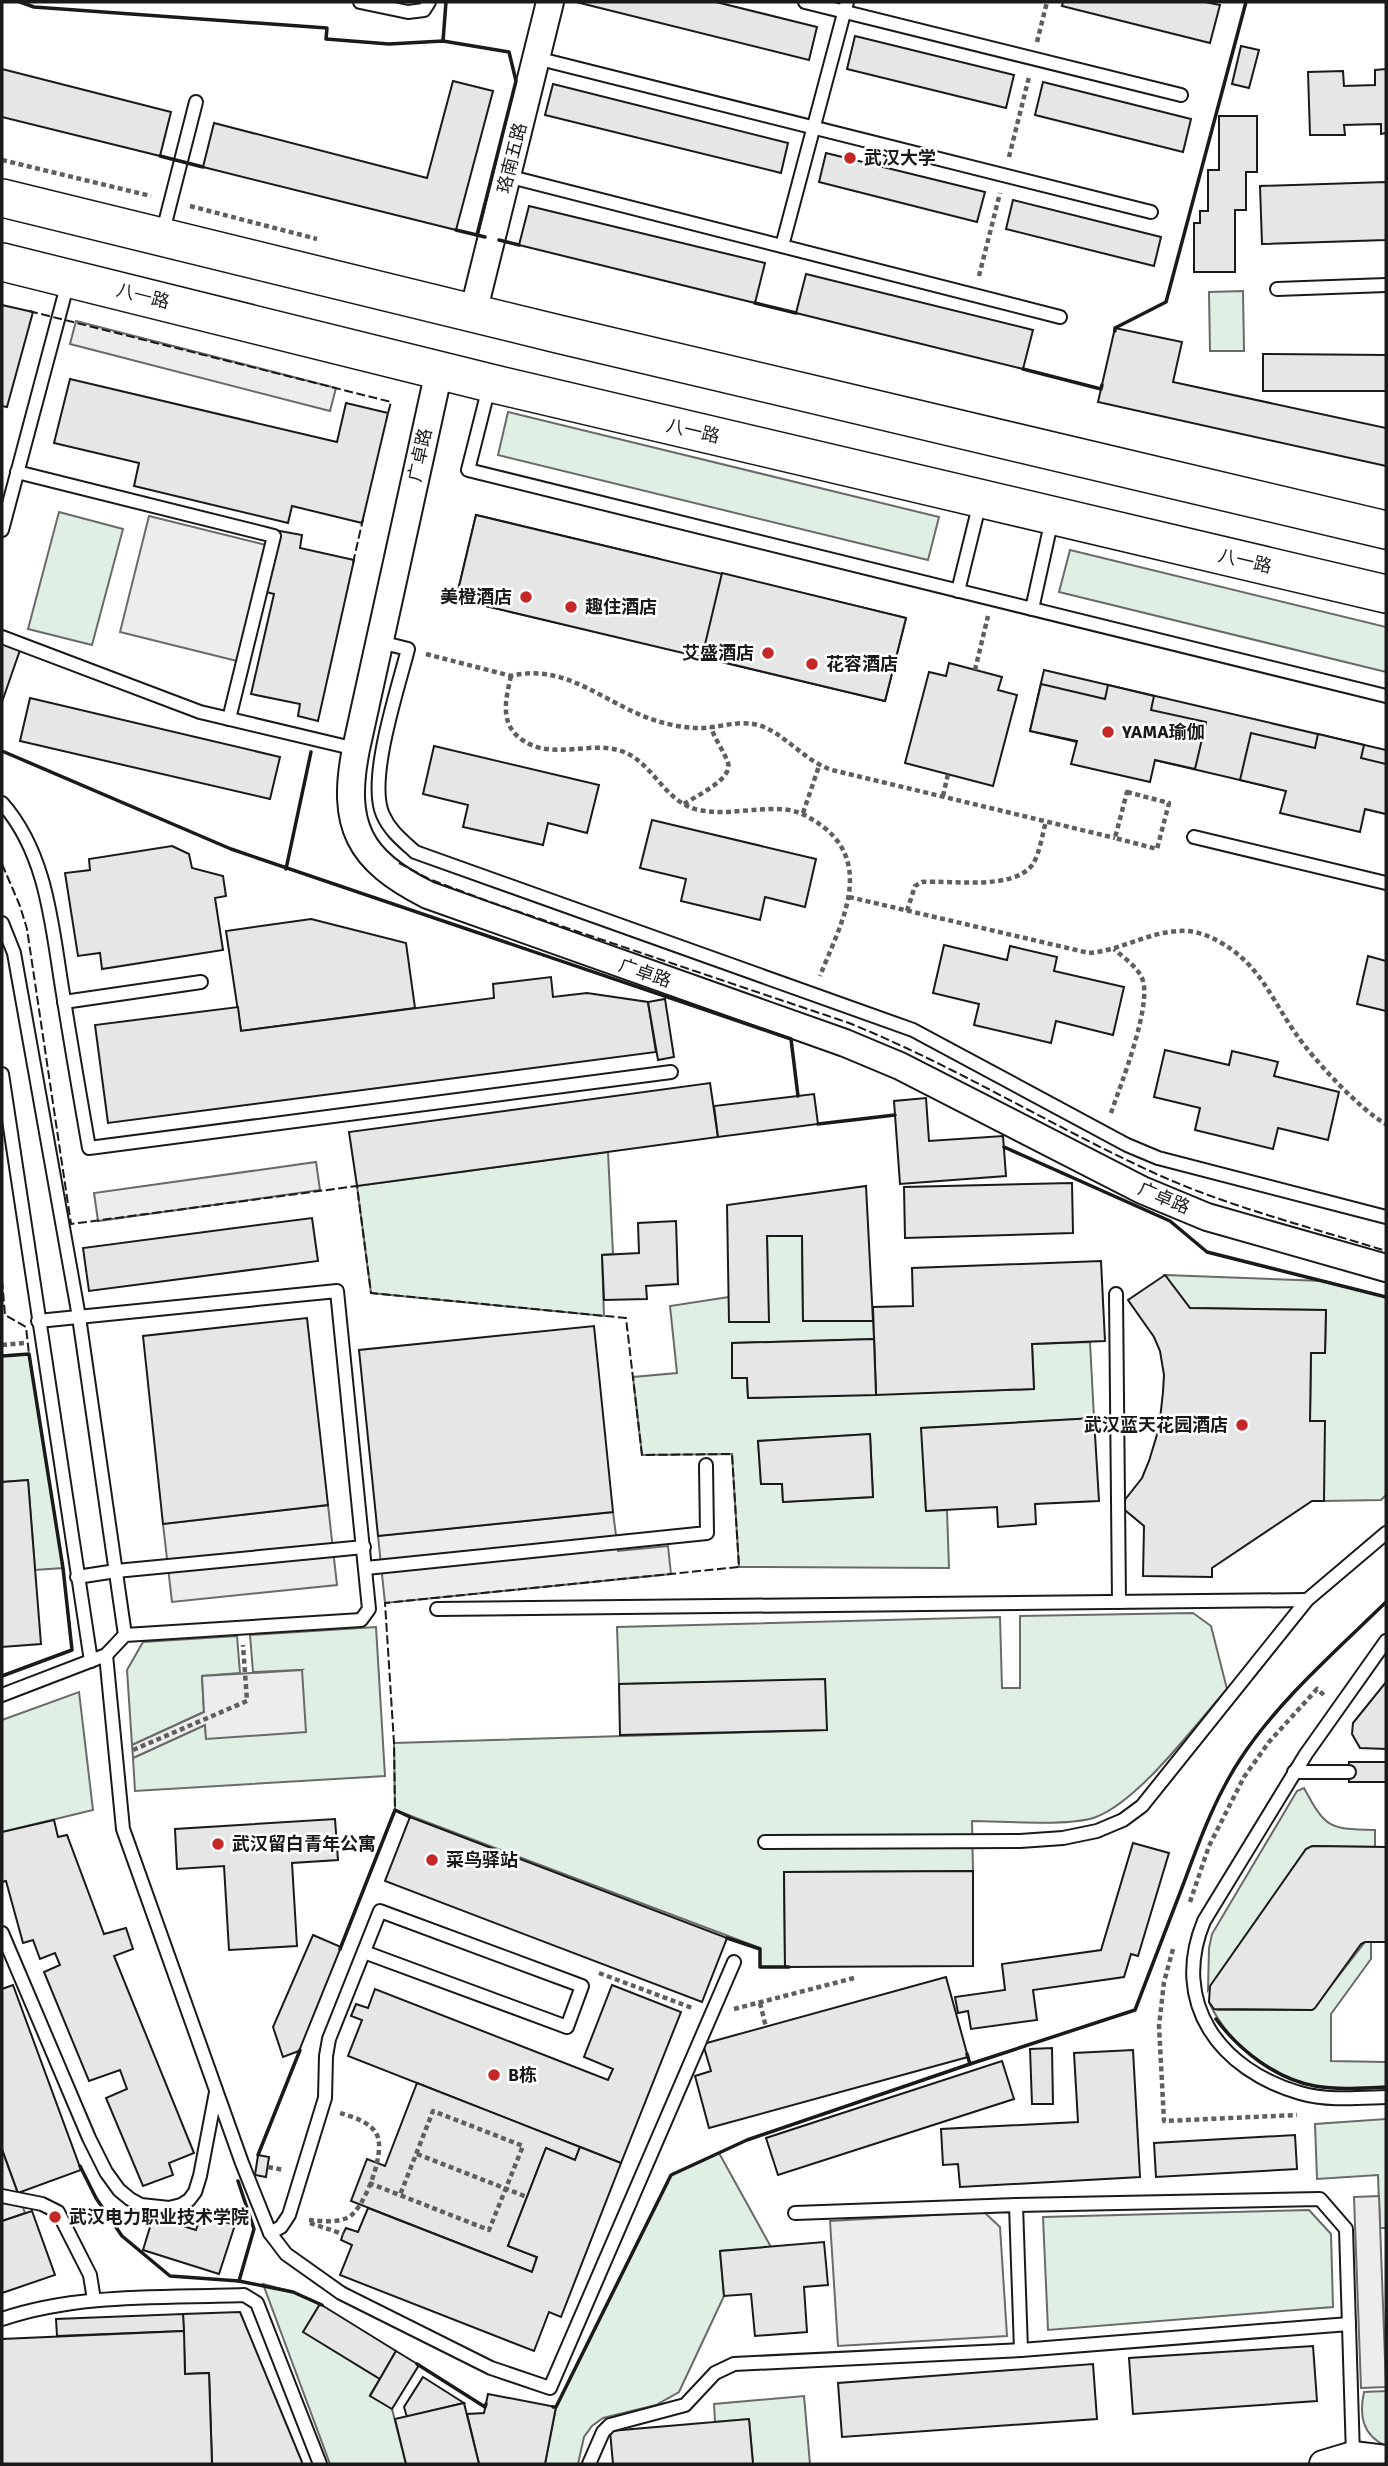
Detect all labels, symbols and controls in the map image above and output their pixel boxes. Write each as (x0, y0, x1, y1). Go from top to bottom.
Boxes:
street label: 珞南五路 (493, 120, 531, 196)
place label: 武汉大学 (864, 147, 936, 169)
marker: 武汉大学 (842, 150, 858, 166)
street label: 八一路 (114, 279, 172, 313)
street label: 八一路 (664, 414, 722, 448)
street label: 广卓路 (404, 426, 436, 484)
street label: 八一路 (1216, 544, 1274, 578)
place label: 美橙酒店 (440, 586, 512, 608)
marker: 美橙酒店 (518, 589, 534, 605)
place label: 趣住酒店 (585, 596, 657, 618)
marker: 趣住酒店 (563, 599, 579, 615)
place label: 艾盛酒店 (682, 642, 754, 664)
marker: 艾盛酒店 (760, 645, 776, 661)
place label: 花容酒店 (826, 653, 898, 675)
marker: 花容酒店 (804, 656, 820, 672)
place label: YAMA瑜伽 (1121, 721, 1205, 743)
marker: YAMA瑜伽 (1100, 724, 1116, 740)
street label: 广卓路 (616, 954, 674, 992)
street label: 广卓路 (1135, 1177, 1193, 1219)
place label: 武汉蓝天花园酒店 (1084, 1414, 1228, 1436)
marker: 武汉蓝天花园酒店 (1234, 1417, 1250, 1433)
place label: 武汉留白青年公寓 (232, 1833, 376, 1855)
marker: 武汉留白青年公寓 (210, 1836, 226, 1852)
place label: 菜鸟驿站 (446, 1849, 518, 1871)
marker: 菜鸟驿站 (424, 1852, 440, 1868)
place label: B栋 (508, 2064, 537, 2086)
marker: B栋 (486, 2067, 502, 2083)
place label: 武汉电力职业技术学院 (69, 2206, 249, 2228)
marker: 武汉电力职业技术学院 (47, 2209, 63, 2225)

